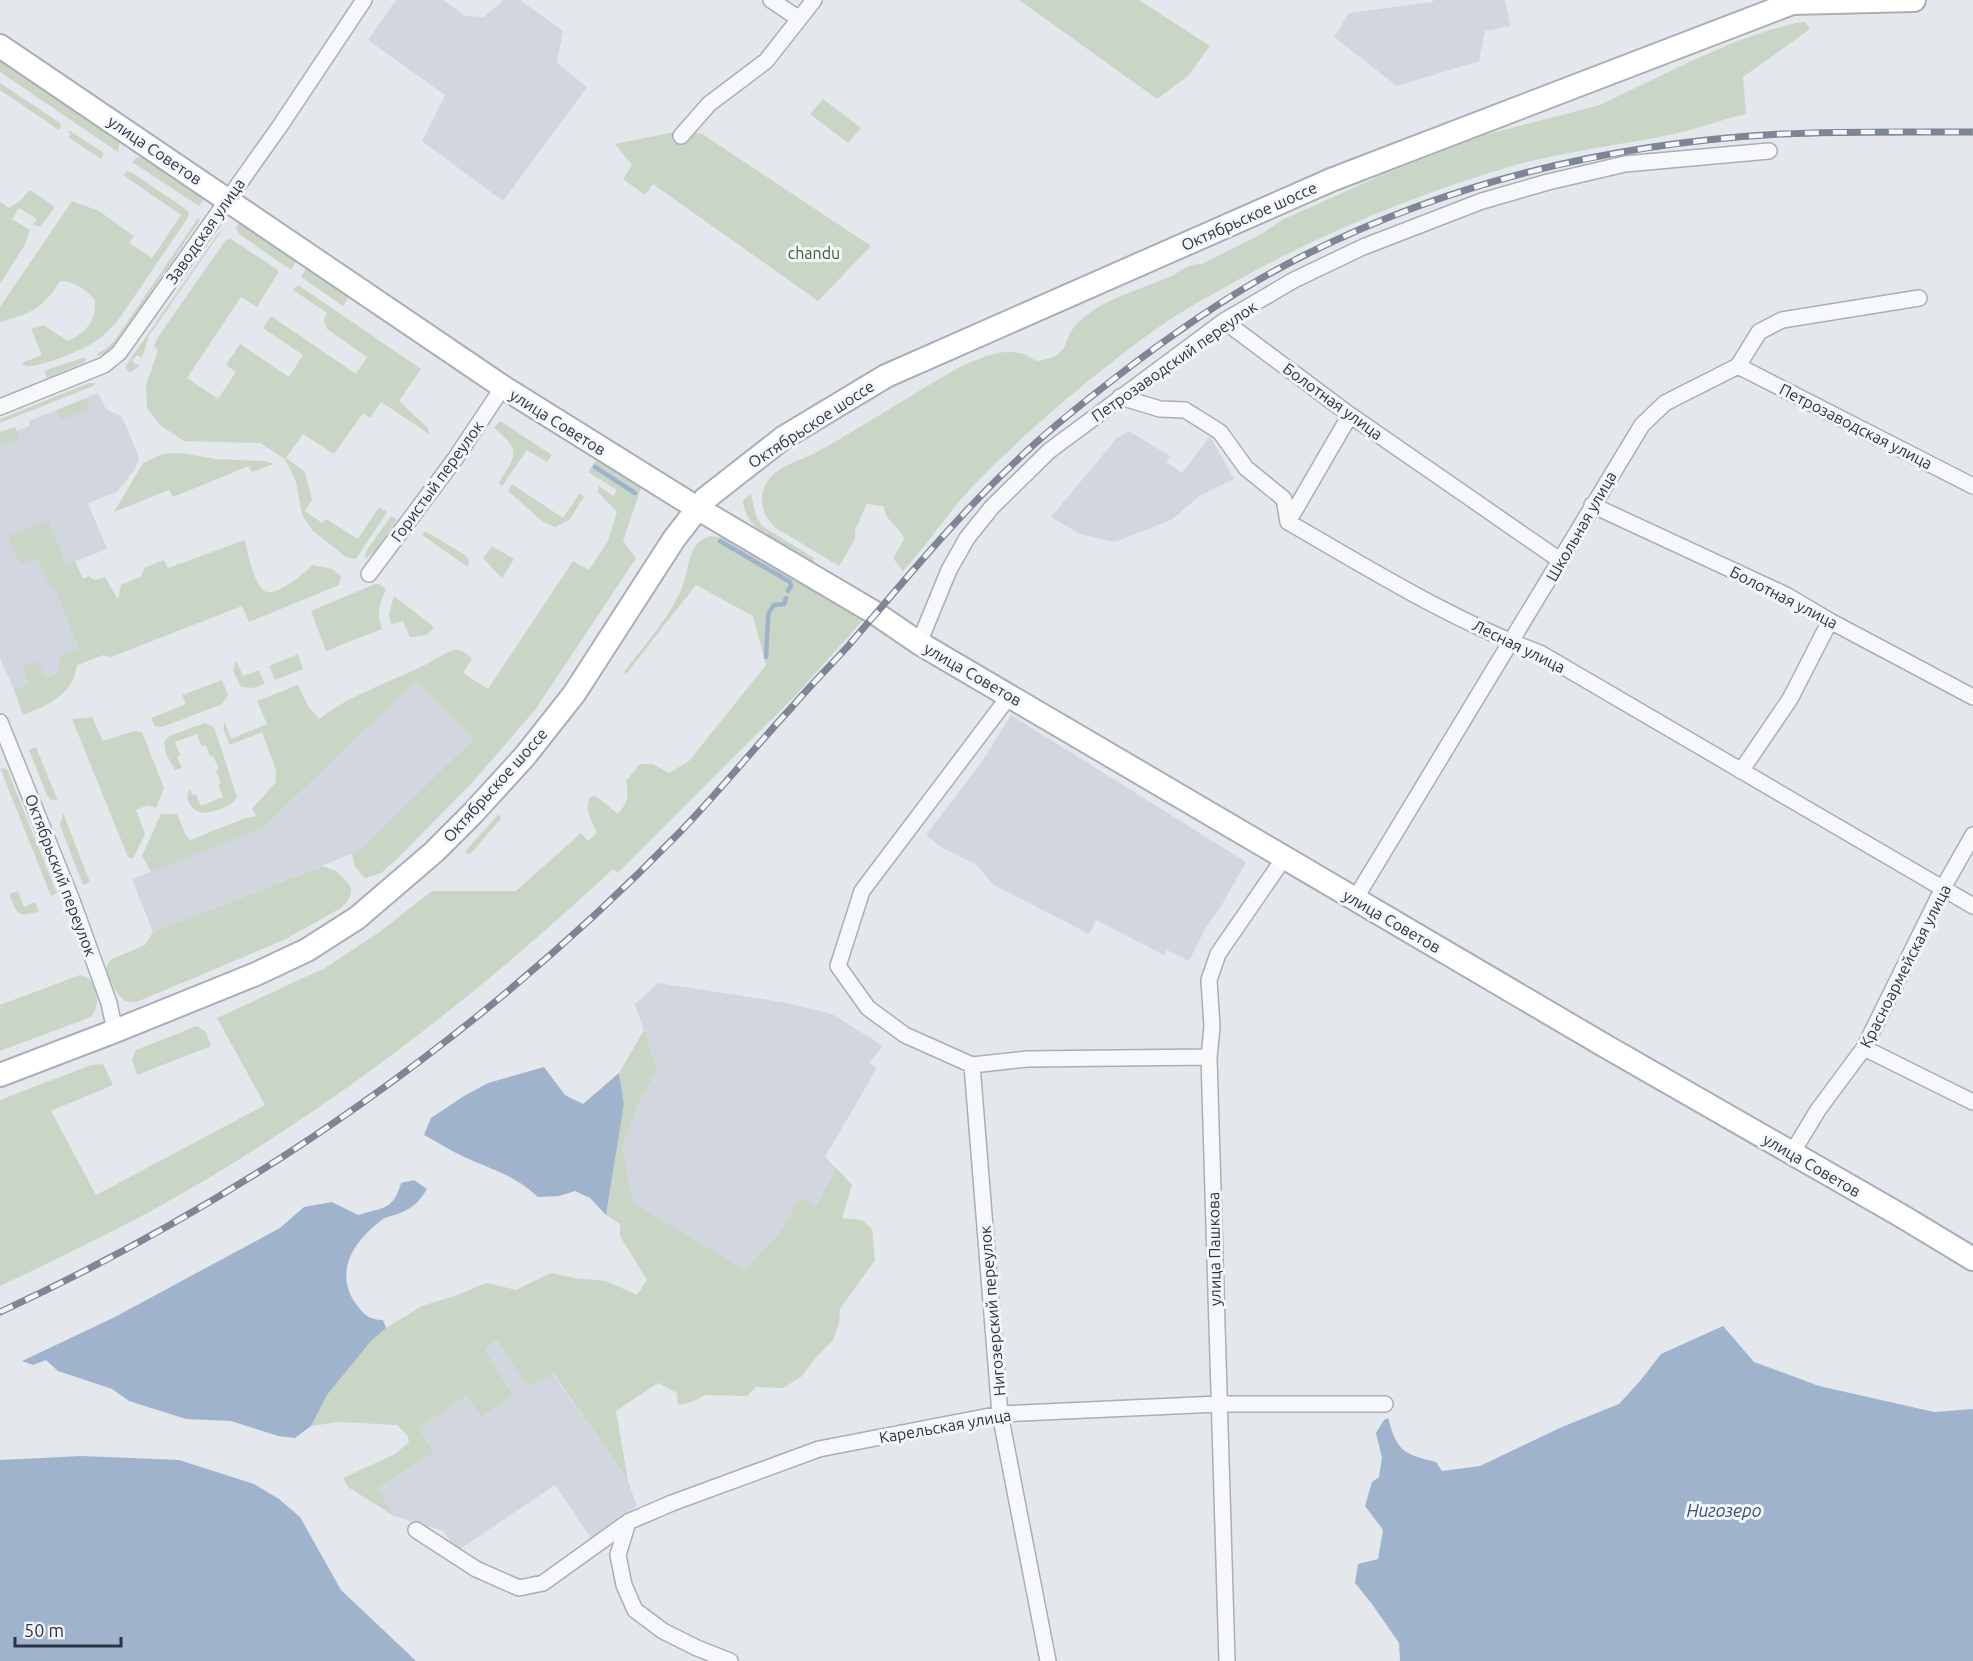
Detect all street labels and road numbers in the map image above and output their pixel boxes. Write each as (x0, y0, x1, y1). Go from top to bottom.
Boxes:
street label: улица Советов (105, 112, 205, 188)
street label: Заводская улица (162, 175, 248, 287)
street label: Октябрьское шоссе (1178, 178, 1320, 254)
street label: Петрозаводский переулок (1088, 297, 1260, 425)
street label: Болотная улица (1280, 359, 1386, 443)
street label: Октябрьское шоссе (745, 377, 877, 471)
street label: Петрозаводская улица (1777, 380, 1935, 472)
street label: улица Советов (507, 385, 609, 459)
street label: Гористый переулок (387, 417, 487, 545)
street label: Школьная улица (1542, 468, 1620, 584)
street label: Болотная улица (1727, 562, 1841, 632)
street label: Лесная улица (1470, 616, 1568, 676)
street label: улица Советов (921, 639, 1025, 709)
street label: Октябрьское шоссе (439, 724, 551, 846)
street label: Октябрьский переулок (22, 791, 100, 959)
street label: Красноармейская улица (1856, 881, 1954, 1051)
street label: улица Советов (1340, 886, 1444, 956)
street label: улица Советов (1760, 1130, 1864, 1200)
street label: улица Пашкова (1204, 1192, 1224, 1306)
street label: Нигозерский переулок (976, 1225, 1008, 1397)
street label: Карельская улица (878, 1406, 1012, 1446)

